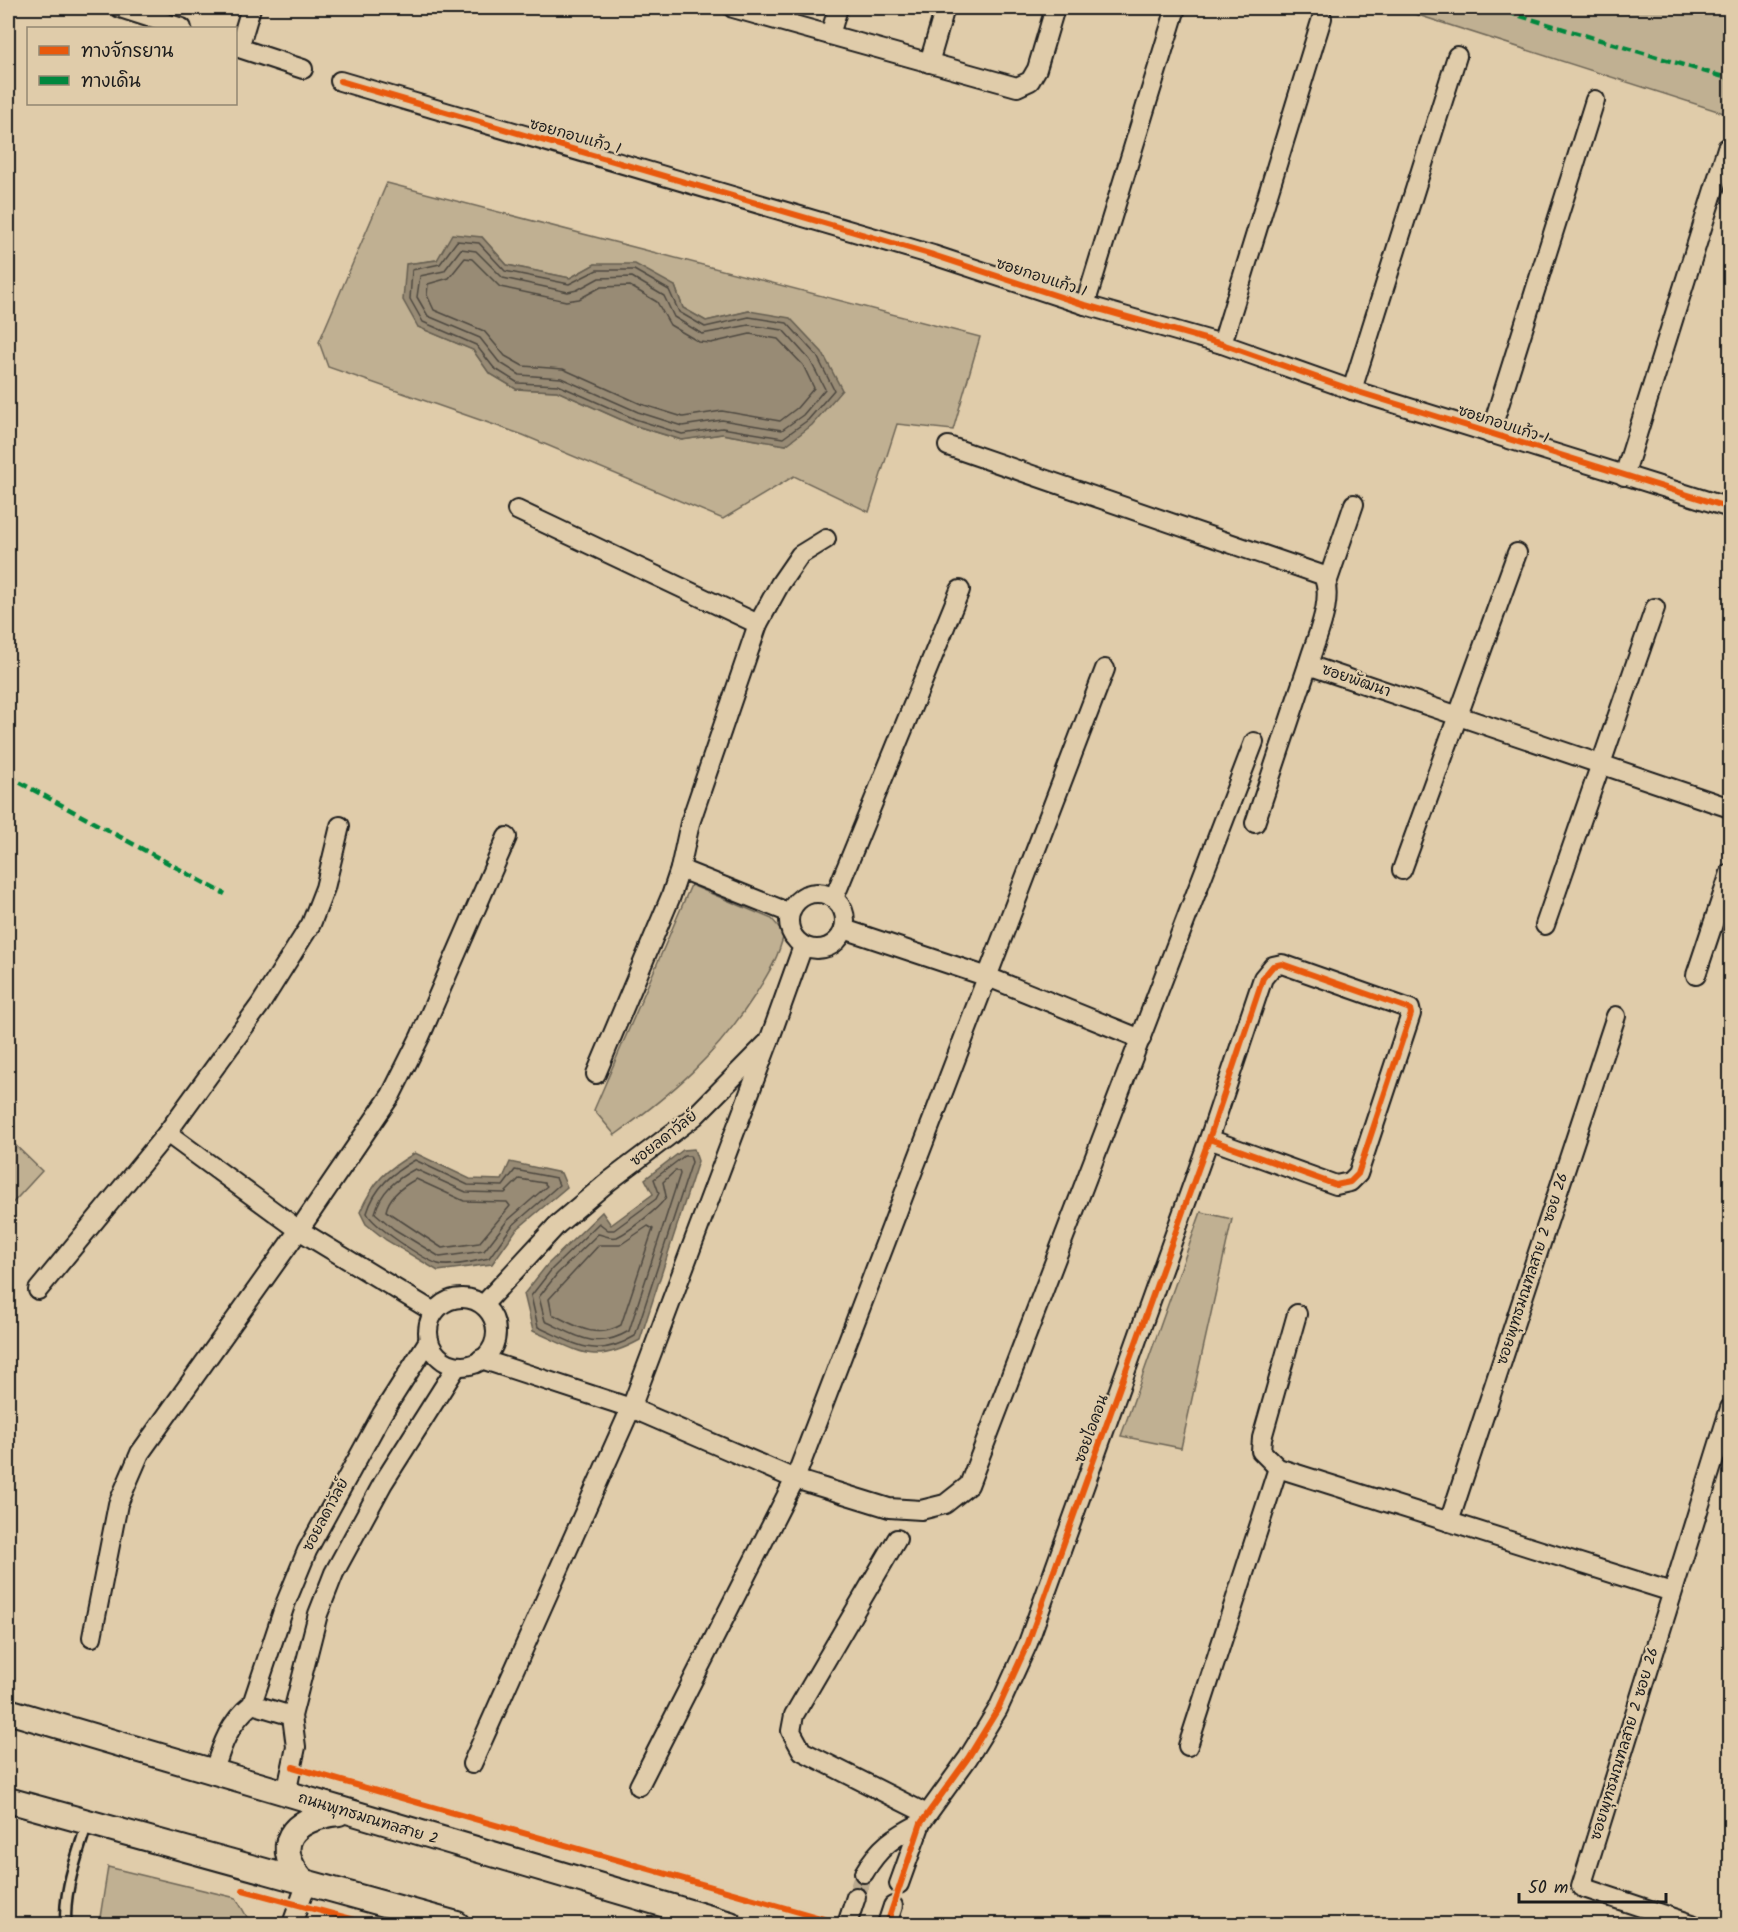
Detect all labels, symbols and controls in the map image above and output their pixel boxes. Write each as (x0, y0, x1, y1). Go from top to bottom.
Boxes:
legend (27, 27, 237, 105)
text: ทางจักรยาน (81, 38, 173, 67)
text: ทางเดิน (81, 68, 141, 97)
street label: ซอยกอบแก้ว 1 (526, 112, 624, 162)
street label: ซอยกอบแก้ว 1 (992, 252, 1090, 304)
street label: ซอยกอบแก้ว 1 (1454, 399, 1552, 451)
street label: ซอยพัฒนา (1318, 658, 1394, 704)
street label: ซอยลดาวัลย์ (625, 1105, 703, 1173)
street label: ซอยพุทธมณฑลสาย 2 ซอย 26 (1491, 1170, 1575, 1368)
street label: ซอยไอคอน (1069, 1391, 1115, 1467)
street label: ซอยลดาวัลย์ (297, 1474, 355, 1556)
street label: ซอยพุทธมณฑลสาย 2 ซอย 26 (1584, 1645, 1666, 1843)
street label: ถนนพุทธมณฑลสาย 2 (295, 1786, 441, 1852)
scale bar (1519, 1866, 1666, 1904)
text: 50 m (1528, 1874, 1568, 1903)

